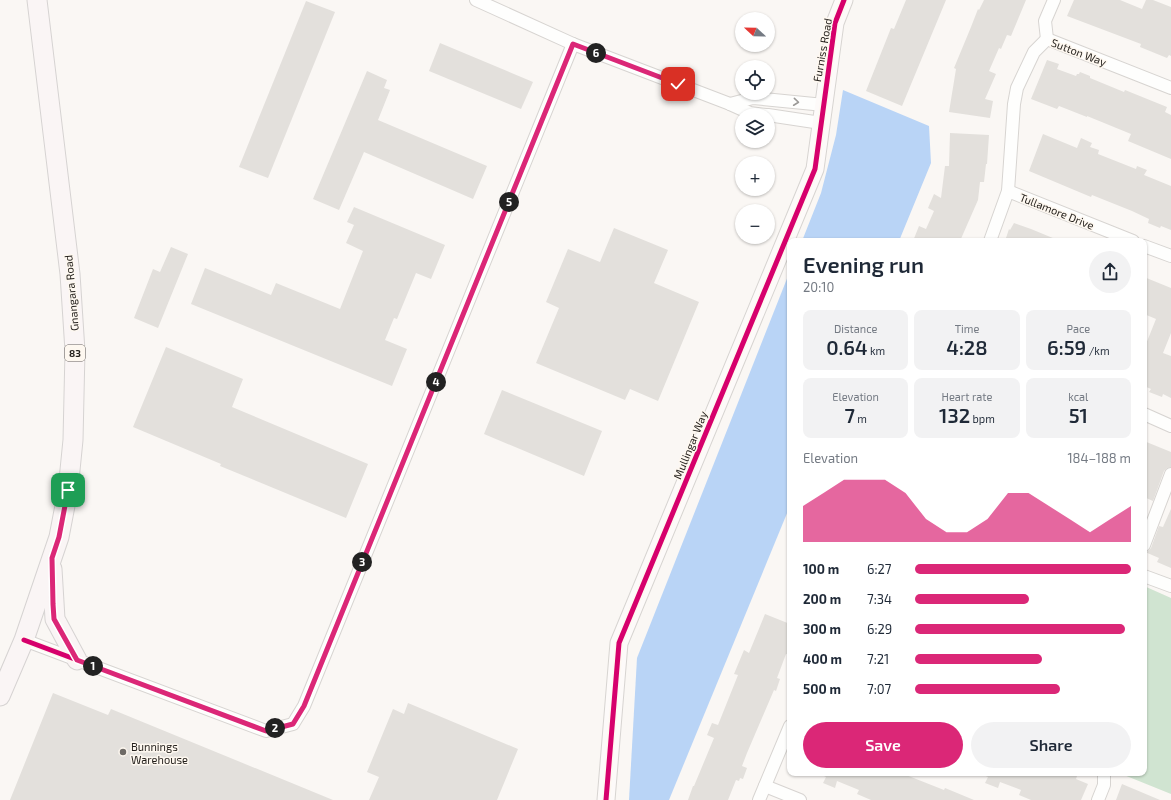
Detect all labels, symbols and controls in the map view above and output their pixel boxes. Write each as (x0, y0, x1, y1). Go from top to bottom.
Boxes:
north arrow (735, 12, 775, 52)
map controls (735, 12, 775, 244)
street label: Furniss Road (810, 17, 834, 83)
street label: Sutton Way (1050, 36, 1109, 69)
pin: 6 (586, 43, 606, 63)
text: 6 (593, 46, 599, 59)
button: locate (735, 60, 775, 100)
pin (661, 67, 695, 101)
icon: check (667, 73, 689, 95)
one-way arrow (793, 98, 799, 107)
button: layers (735, 108, 775, 148)
button: + (735, 156, 775, 196)
street label: Tullamore Drive (1018, 190, 1096, 232)
pin: 5 (499, 192, 519, 212)
text: 5 (506, 195, 512, 208)
button: − (735, 204, 775, 244)
text: Evening run (803, 251, 924, 277)
button: share (1089, 251, 1131, 293)
street label: Gnangara Road (61, 255, 81, 331)
text: 20:10 (803, 279, 834, 295)
text: Distance (834, 322, 877, 335)
text: Time (955, 322, 979, 335)
text: Pace (1066, 322, 1090, 335)
text: 0.64 (826, 335, 867, 359)
text: 4:28 (946, 335, 988, 359)
text: 6:59 (1047, 335, 1086, 359)
text: km (867, 344, 885, 357)
text: /km (1086, 344, 1110, 357)
road number: 83 (65, 345, 85, 361)
pin: 4 (426, 372, 446, 392)
text: 4 (432, 375, 440, 388)
text: Elevation (832, 390, 879, 403)
text: Heart rate (942, 390, 992, 403)
text: kcal (1068, 390, 1088, 403)
text: 7 (844, 403, 855, 427)
text: 132 (939, 403, 970, 427)
text: 51 (1069, 403, 1088, 427)
street label: Mullingar Way (670, 409, 710, 481)
text: m (855, 412, 867, 425)
text: bpm (970, 412, 995, 425)
text: Elevation (803, 450, 858, 466)
text: 184–188 m (1067, 450, 1131, 466)
pin (51, 473, 85, 507)
icon: arrive (57, 479, 79, 501)
pin: 3 (352, 552, 372, 572)
text: 3 (359, 555, 365, 568)
text: 100 m (803, 561, 839, 577)
text: 6:27 (867, 561, 891, 577)
text: 200 m (803, 591, 841, 607)
text: 7:34 (867, 591, 892, 607)
text: 300 m (803, 621, 841, 637)
text: 6:29 (867, 621, 892, 637)
text: 400 m (803, 651, 842, 667)
text: 7:21 (867, 651, 889, 667)
pin: 1 (83, 656, 103, 676)
text: 1 (91, 659, 95, 672)
text: 500 m (803, 681, 841, 697)
text: 7:07 (867, 681, 891, 697)
pin: 2 (265, 718, 285, 738)
text: 2 (272, 721, 278, 734)
button: Save (803, 722, 963, 768)
button: Share (971, 722, 1131, 768)
place label: Bunnings Warehouse (131, 740, 188, 766)
marker: Bunnings Warehouse (118, 747, 128, 757)

